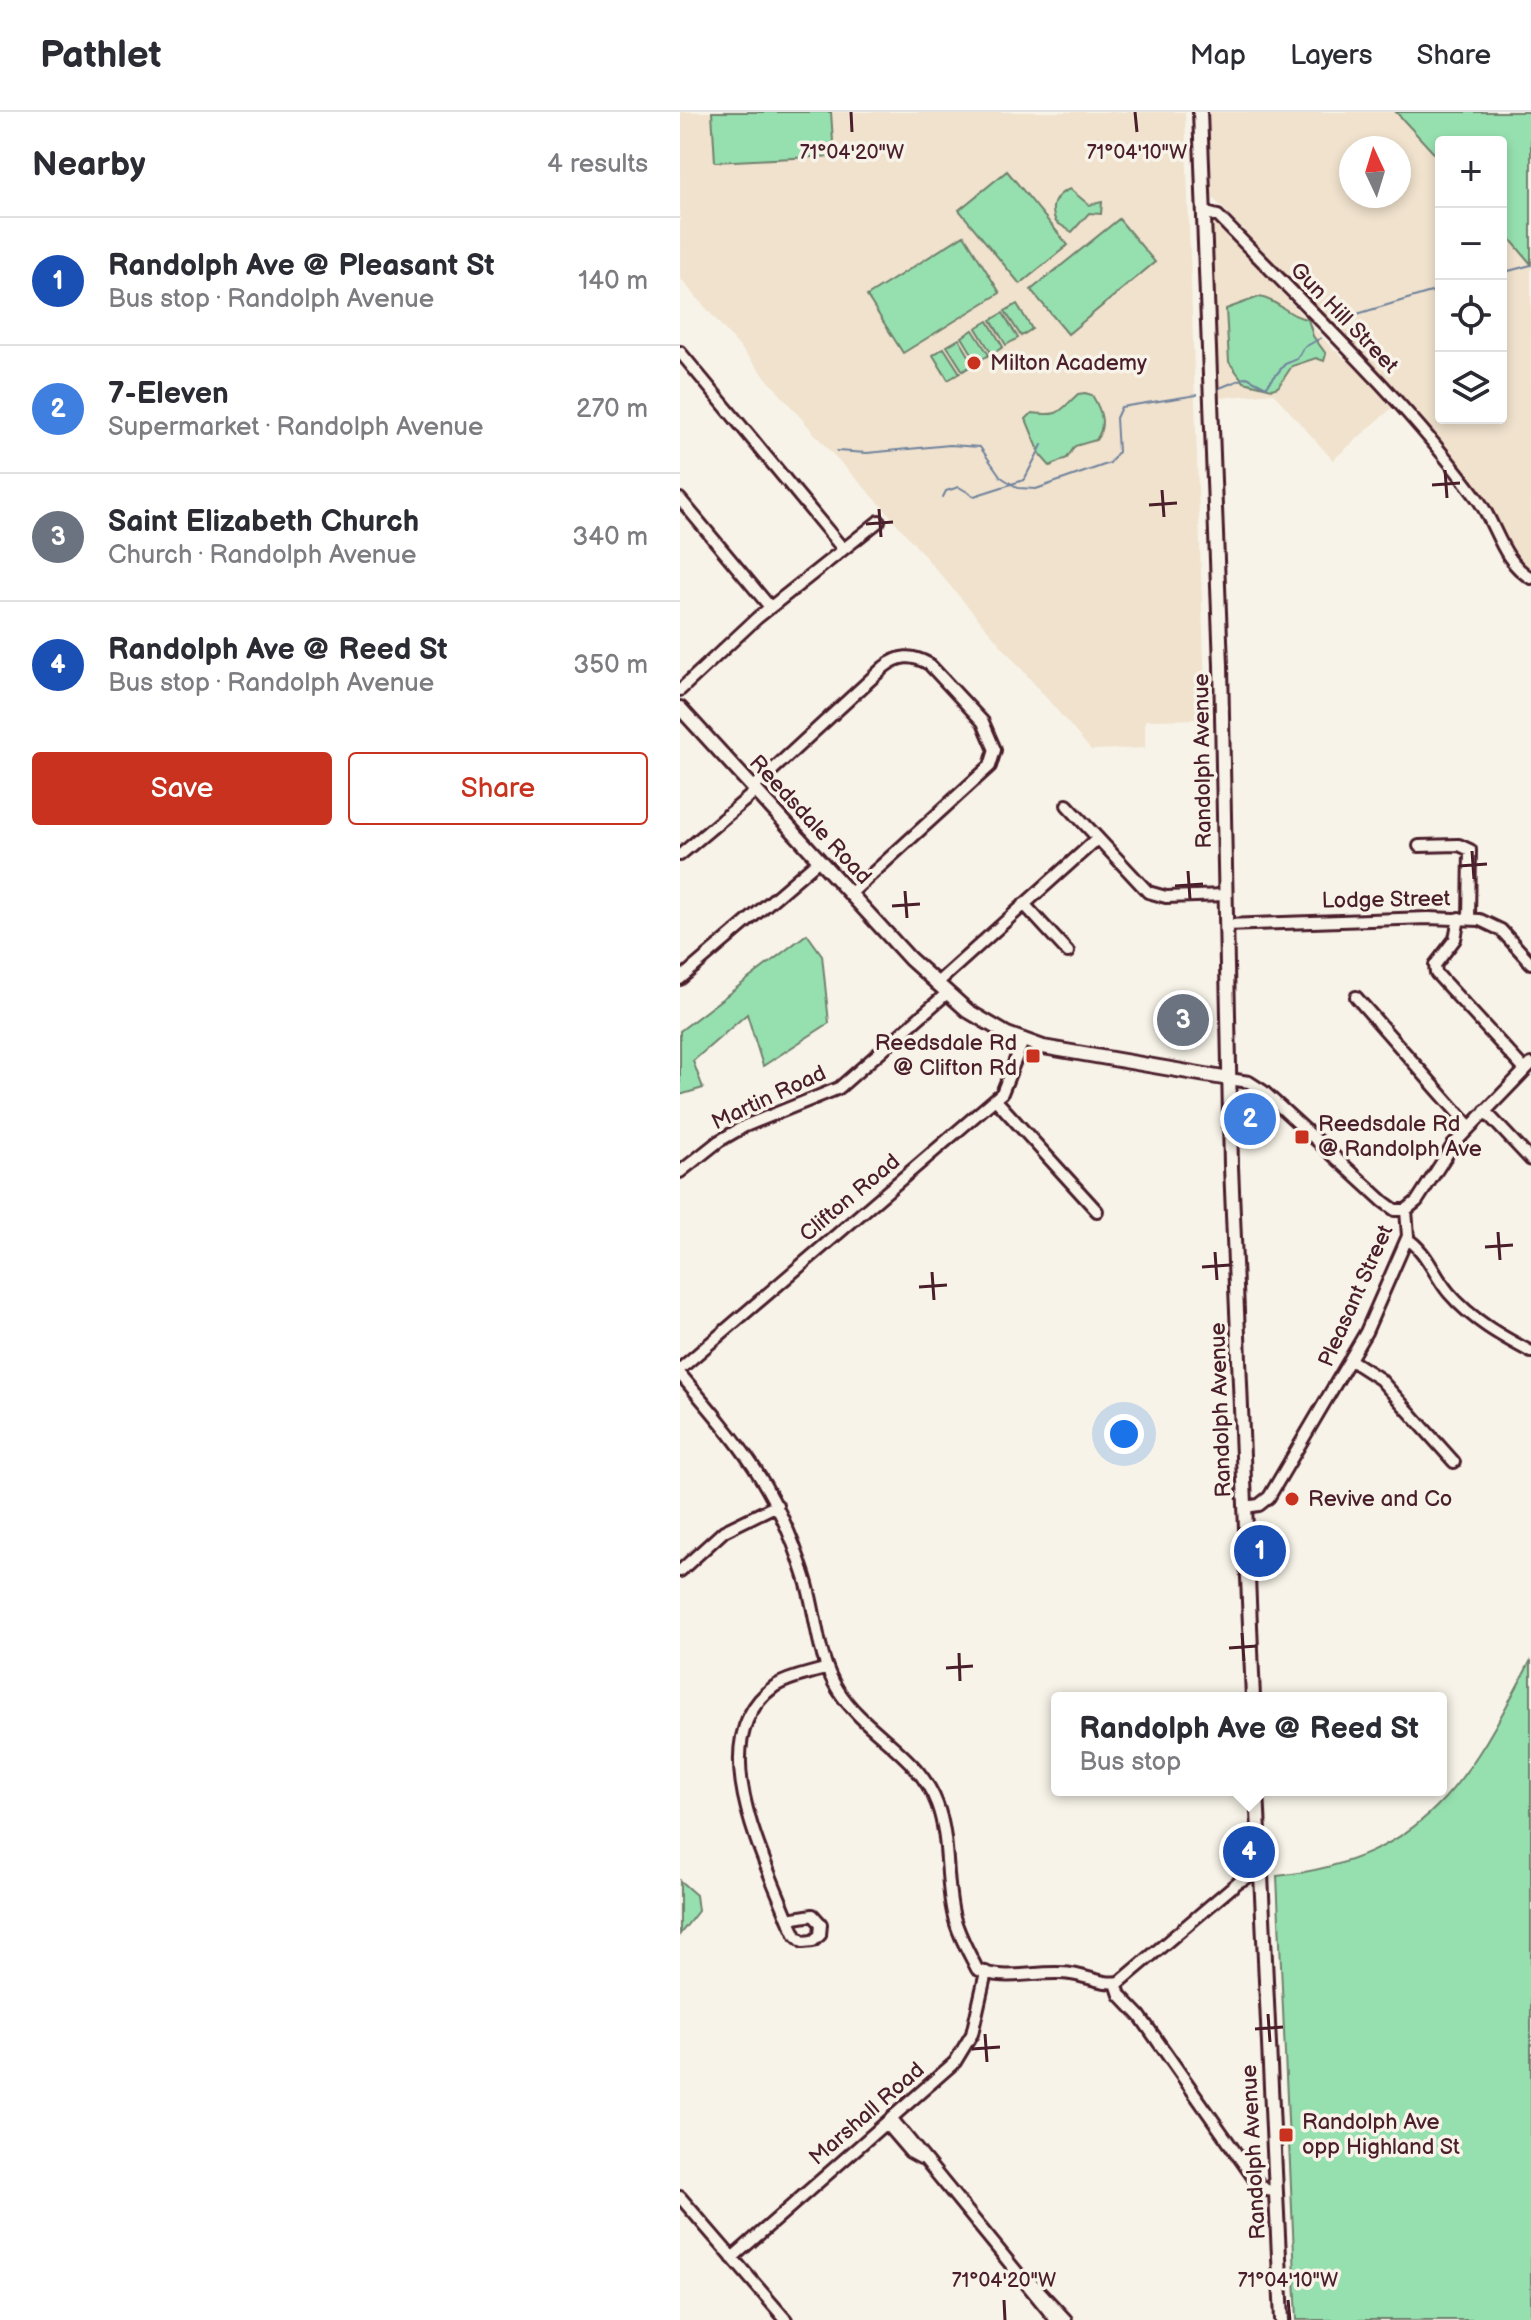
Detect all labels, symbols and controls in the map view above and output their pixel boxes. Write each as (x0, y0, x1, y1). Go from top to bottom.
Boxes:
text: Pathlet (40, 33, 161, 78)
text: Map (1190, 39, 1246, 72)
text: Layers (1290, 39, 1373, 72)
text: Share (1417, 39, 1491, 72)
north arrow (1339, 136, 1411, 208)
map controls (1435, 136, 1507, 424)
button: + (1435, 136, 1507, 208)
text: 71°04'20"W (800, 141, 904, 165)
text: 71°04'10"W (1087, 141, 1187, 165)
text: Nearby (32, 144, 146, 185)
text: 4 results (547, 149, 648, 180)
button: − (1435, 208, 1507, 280)
text: Randolph Ave @ Pleasant St (108, 248, 494, 284)
street label: Gun Hill Street (1284, 257, 1404, 379)
text: 1 (53, 266, 63, 297)
text: 140 m (578, 266, 648, 297)
button: locate (1435, 280, 1507, 352)
text: Bus stop · Randolph Avenue (108, 284, 434, 315)
place label: Milton Academy (990, 350, 1147, 377)
button: layers (1435, 352, 1507, 424)
marker: Milton Academy (965, 354, 983, 372)
text: 7-Eleven (108, 376, 229, 412)
text: 2 (50, 394, 66, 425)
text: 270 m (576, 394, 648, 425)
text: Supermarket · Randolph Avenue (108, 412, 483, 443)
text: Saint Elizabeth Church (108, 504, 419, 540)
text: 3 (50, 522, 66, 553)
text: 340 m (572, 522, 648, 553)
text: Church · Randolph Avenue (108, 540, 416, 571)
text: Randolph Ave @ Reed St (108, 632, 447, 668)
text: 4 (50, 650, 66, 681)
text: 350 m (573, 650, 648, 681)
text: Bus stop · Randolph Avenue (108, 668, 434, 699)
street label: Randolph Avenue (1188, 673, 1218, 849)
street label: Reedsdale Road (743, 750, 877, 890)
button: Save (32, 752, 332, 825)
button: Share (348, 752, 648, 825)
street label: Lodge Street (1321, 885, 1451, 915)
pin: 3 (1157, 990, 1209, 1050)
place label: Reedsdale Rd @ Clifton Rd (875, 1030, 1017, 1082)
marker: Reedsdale Rd @ Clifton Rd (1024, 1047, 1042, 1065)
street label: Martin Road (708, 1060, 830, 1136)
pin: 2 (1224, 1089, 1276, 1149)
place label: Reedsdale Rd @ Randolph Ave (1318, 1111, 1482, 1163)
marker: Reedsdale Rd @ Randolph Ave (1293, 1128, 1311, 1146)
street label: Clifton Road (794, 1148, 906, 1248)
street label: Pleasant Street (1313, 1221, 1399, 1371)
street label: Randolph Avenue (1204, 1322, 1238, 1498)
your location (1104, 1414, 1144, 1454)
place label: Revive and Co (1308, 1486, 1452, 1513)
marker: Revive and Co (1283, 1490, 1301, 1508)
pin: 1 (1234, 1521, 1286, 1581)
popup (1051, 1692, 1447, 1796)
text: Randolph Ave @ Reed St (1079, 1711, 1419, 1747)
text: Bus stop (1079, 1747, 1181, 1778)
pin: 4 (1223, 1822, 1275, 1882)
street label: Marshall Road (804, 2057, 930, 2171)
street label: Randolph Avenue (1236, 2064, 1272, 2240)
place label: Randolph Ave opp Highland St (1302, 2109, 1460, 2161)
marker: Randolph Ave opp Highland St (1277, 2126, 1295, 2144)
text: 71°04'20"W (952, 2269, 1056, 2293)
text: 71°04'10"W (1238, 2269, 1338, 2293)

